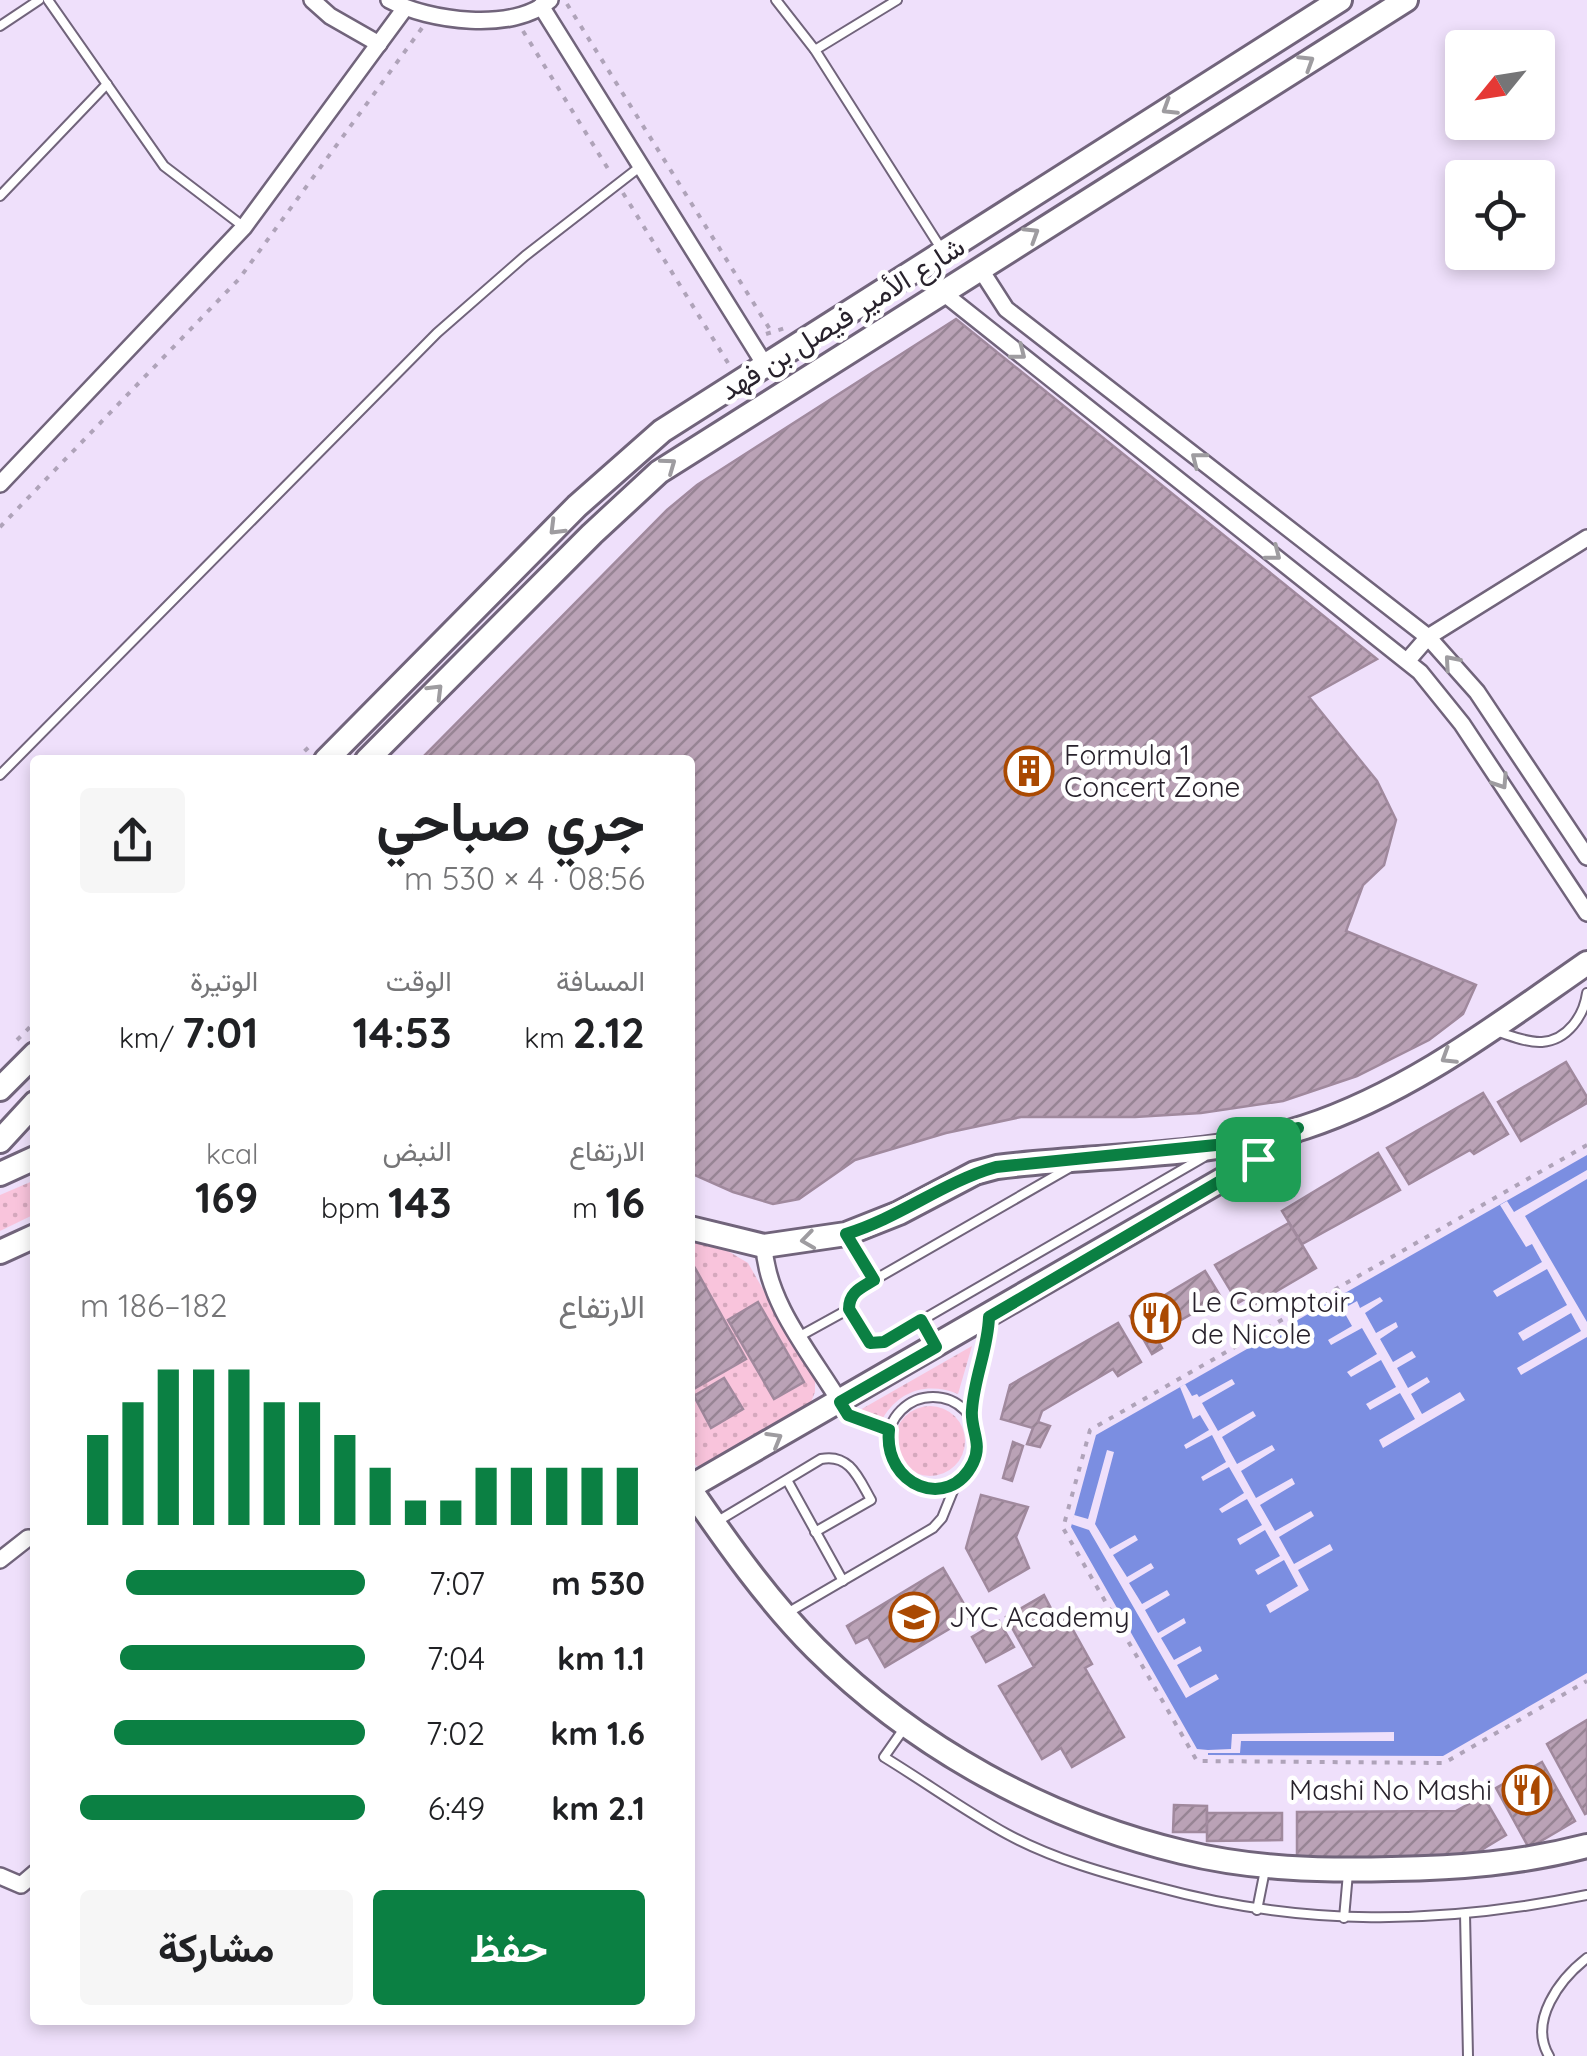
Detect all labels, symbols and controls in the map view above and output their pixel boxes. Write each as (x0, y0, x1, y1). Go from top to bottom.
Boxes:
north arrow (1445, 30, 1555, 140)
map controls (1445, 30, 1555, 270)
one-way arrow (1296, 55, 1314, 74)
one-way arrow (1162, 96, 1180, 115)
button: locate (1445, 160, 1555, 270)
one-way arrow (1021, 227, 1039, 246)
street label: شارع الأمير فيصل بن فهد (713, 228, 972, 409)
one-way arrow (1008, 341, 1026, 359)
one-way arrow (1192, 453, 1210, 470)
one-way arrow (658, 459, 676, 477)
one-way arrow (549, 516, 567, 534)
one-way arrow (1263, 542, 1281, 560)
one-way arrow (1445, 655, 1463, 674)
one-way arrow (424, 684, 442, 702)
place label: Formula 1 Concert Zone (1064, 737, 1240, 804)
building icon: Formula 1 Concert Zone (1003, 745, 1055, 797)
one-way arrow (1488, 772, 1507, 790)
text: جري صباحي (376, 786, 645, 855)
button: share (80, 788, 185, 893)
text: 08:56 · 4 × 530 m (404, 858, 645, 898)
text: الوتيرة (190, 963, 258, 998)
text: الوقت (386, 963, 452, 998)
text: المسافة (556, 963, 645, 998)
text: 7:01 (182, 1006, 258, 1059)
text: 14:53 (352, 1006, 452, 1059)
text: 2.12 (573, 1006, 645, 1059)
text: /km (119, 1020, 182, 1055)
text: km (524, 1020, 573, 1055)
one-way arrow (1441, 1044, 1459, 1063)
pin (1216, 1117, 1301, 1202)
icon: arrive (1231, 1132, 1286, 1187)
text: النبض (382, 1133, 452, 1168)
text: الارتفاع (569, 1133, 645, 1168)
text: kcal (206, 1136, 258, 1171)
text: 169 (195, 1171, 258, 1224)
text: 143 (388, 1176, 452, 1229)
text: 16 (605, 1176, 645, 1229)
text: bpm (321, 1190, 388, 1225)
text: m (572, 1190, 605, 1225)
one-way arrow (800, 1228, 817, 1249)
place label: Le Comptoir de Nicole (1191, 1284, 1350, 1351)
text: 182–186 m (80, 1285, 227, 1325)
text: الارتفاع (558, 1286, 645, 1326)
restaurant icon: Le Comptoir de Nicole (1130, 1292, 1182, 1344)
one-way arrow (764, 1432, 782, 1451)
text: 7:07 (429, 1563, 485, 1603)
text: 530 m (551, 1563, 645, 1603)
school or university icon: JYC Academy (888, 1591, 940, 1643)
place label: JYC Academy (949, 1599, 1130, 1634)
text: 7:04 (427, 1638, 485, 1678)
text: 1.1 km (557, 1638, 645, 1678)
text: 7:02 (426, 1713, 485, 1753)
text: 1.6 km (550, 1713, 645, 1753)
restaurant icon: Mashi No Mashi (1501, 1764, 1553, 1816)
place label: Mashi No Mashi (1289, 1772, 1492, 1807)
text: 6:49 (428, 1788, 485, 1828)
text: 2.1 km (551, 1788, 645, 1828)
button: مشاركة (80, 1890, 353, 2005)
button: حفظ (373, 1890, 645, 2005)

